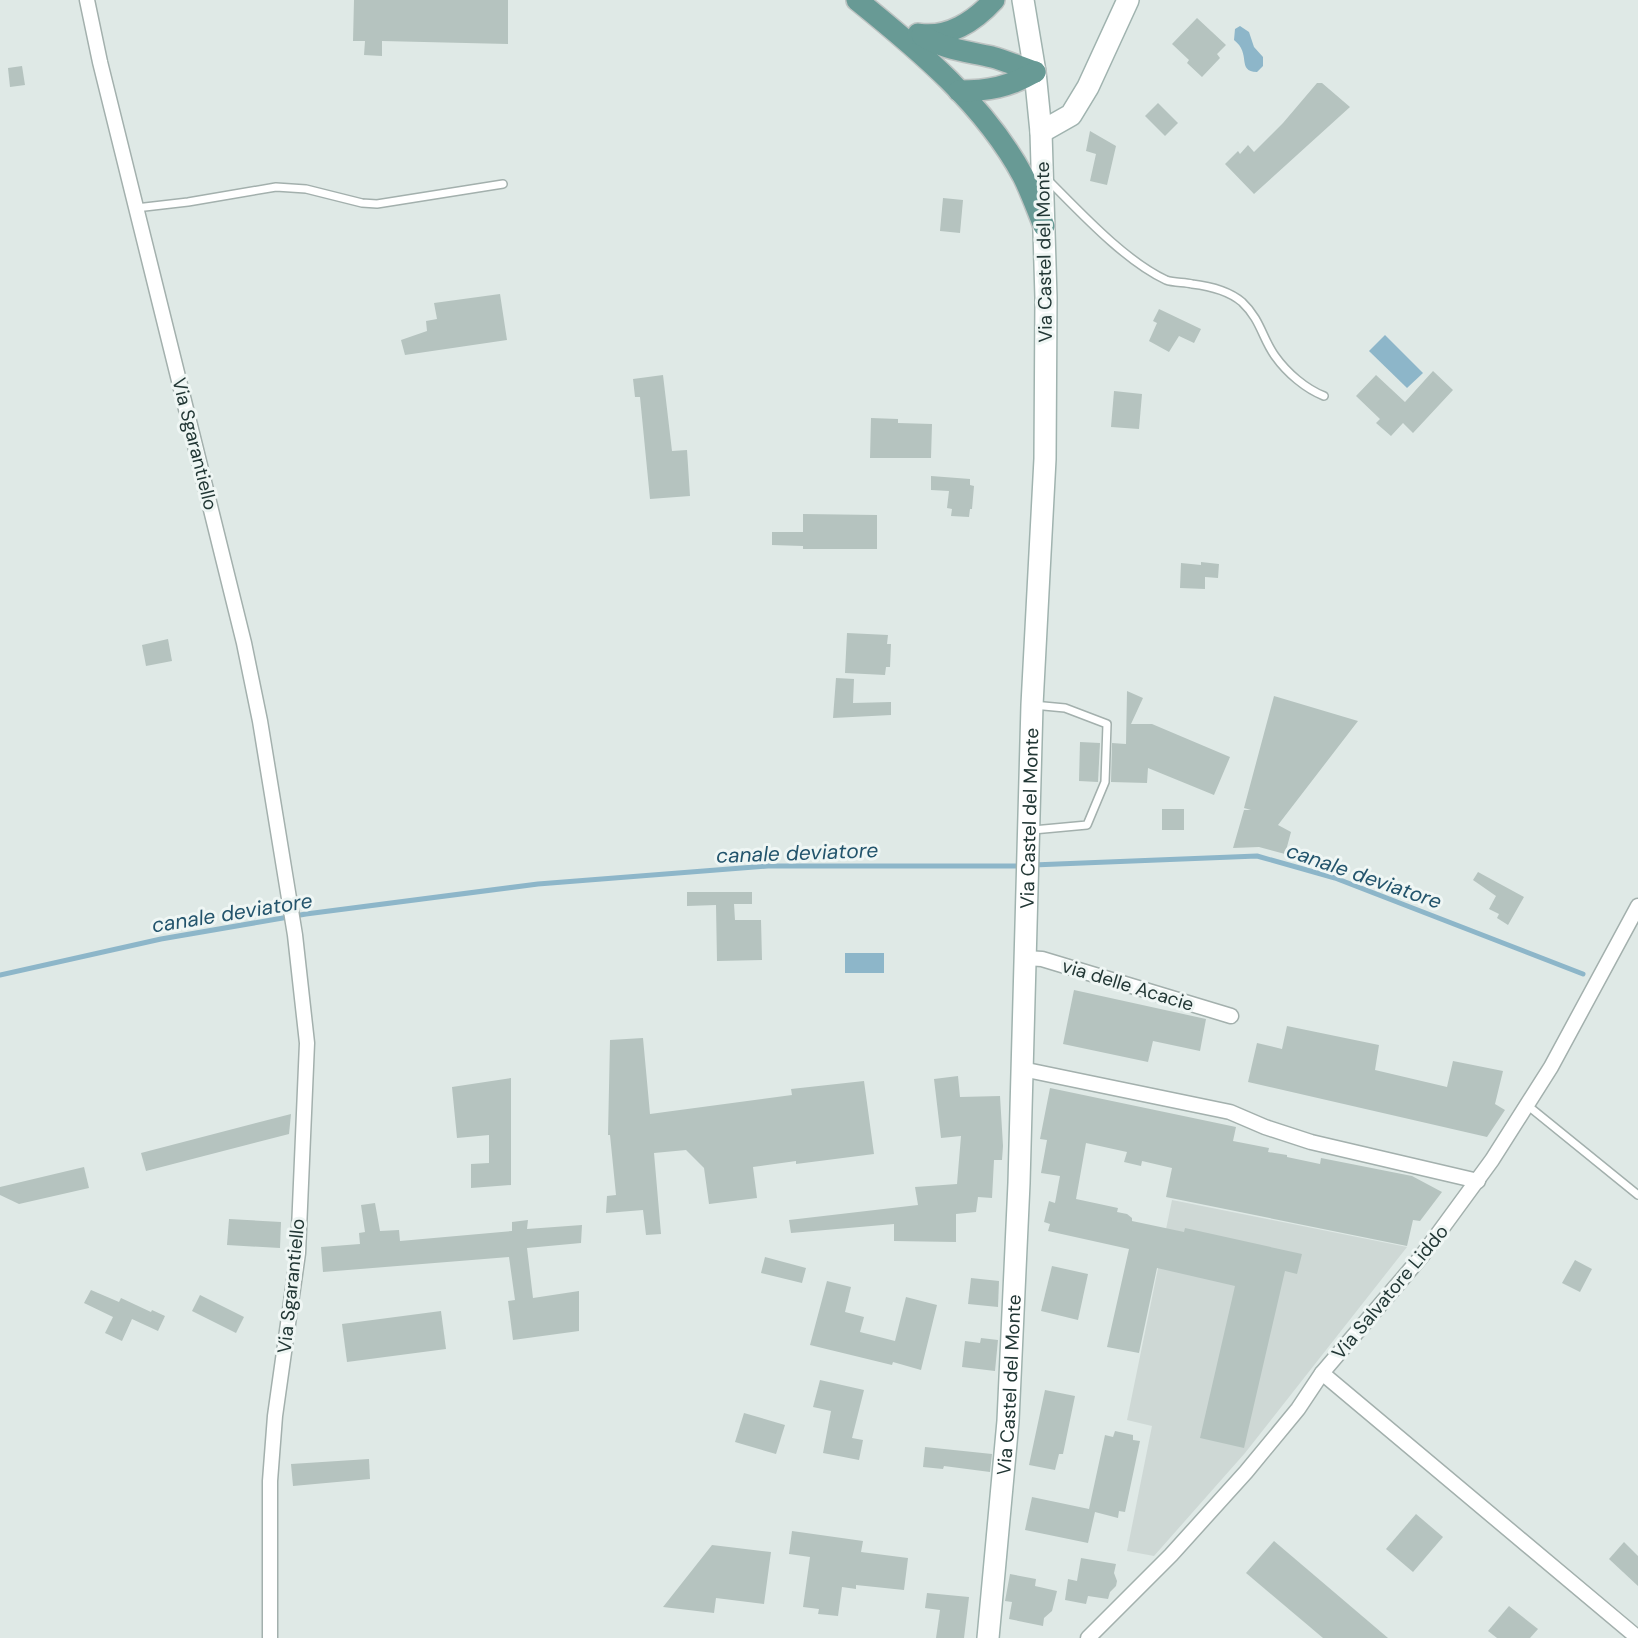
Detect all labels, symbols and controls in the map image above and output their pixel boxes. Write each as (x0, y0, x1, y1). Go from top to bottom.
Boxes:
street label: Via Castel del Monte (1030, 161, 1058, 343)
street label: Via Sgarantiello (166, 375, 224, 513)
street label: Via Castel del Monte (1014, 727, 1044, 909)
water label: canale deviatore (715, 836, 879, 870)
water label: canale deviatore (1283, 836, 1445, 916)
water label: canale deviatore (150, 886, 314, 940)
street label: via delle Acacie (1059, 953, 1197, 1017)
street label: Via Sgarantiello (271, 1217, 311, 1355)
street label: Via Salvatore Liddo (1326, 1219, 1454, 1365)
street label: Via Castel del Monte (991, 1294, 1026, 1476)

